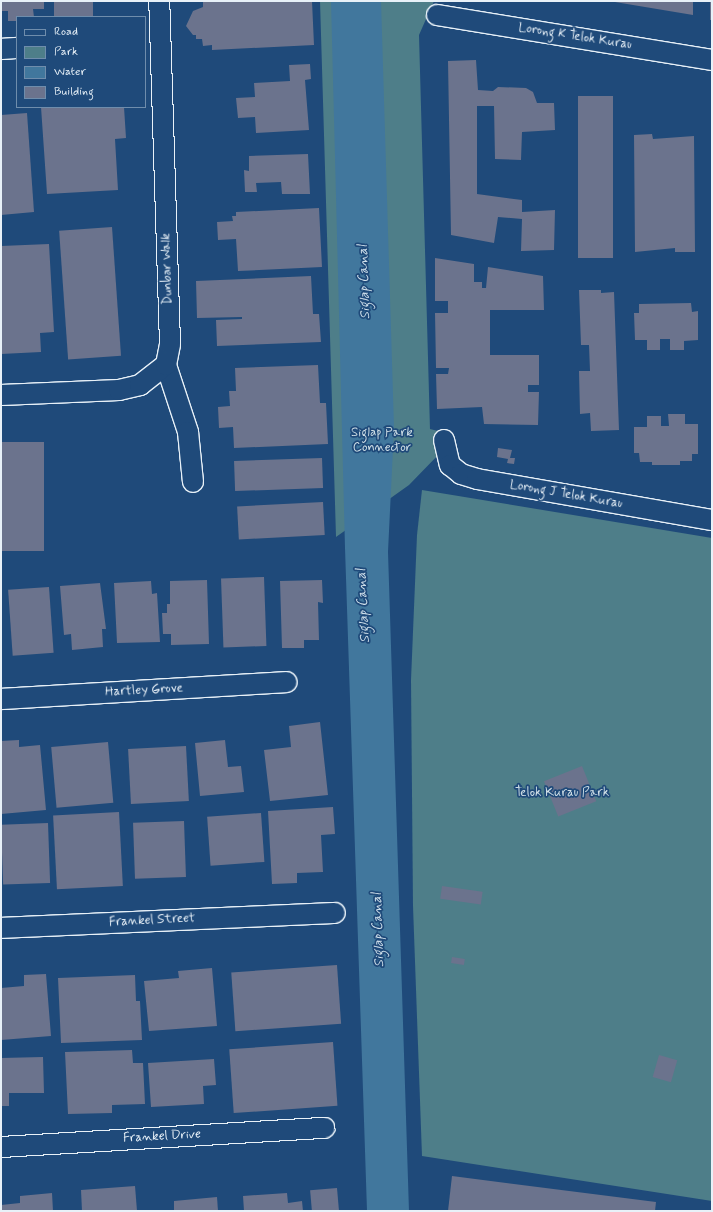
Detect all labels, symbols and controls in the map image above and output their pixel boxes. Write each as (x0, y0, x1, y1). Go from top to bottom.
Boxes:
legend (16, 16, 146, 108)
street label: Lorong K Telok Kurau (516, 20, 634, 54)
text: Road (54, 24, 78, 40)
text: Park (54, 44, 78, 60)
text: Water (54, 64, 86, 80)
text: Building (54, 84, 94, 100)
street label: Dunbar Walk (159, 232, 177, 306)
water label: Siglap Canal (354, 246, 374, 318)
park label: Siglap Park Connector (352, 426, 412, 457)
street label: Lorong J Telok Kurau (508, 477, 624, 513)
water label: Siglap Canal (353, 570, 373, 642)
street label: Hartley Grove (105, 681, 183, 701)
park label: Telok Kurau Park (515, 785, 609, 801)
water label: Siglap Canal (368, 894, 388, 966)
street label: Frankel Street (109, 911, 195, 931)
street label: Frankel Drive (123, 1127, 201, 1147)

